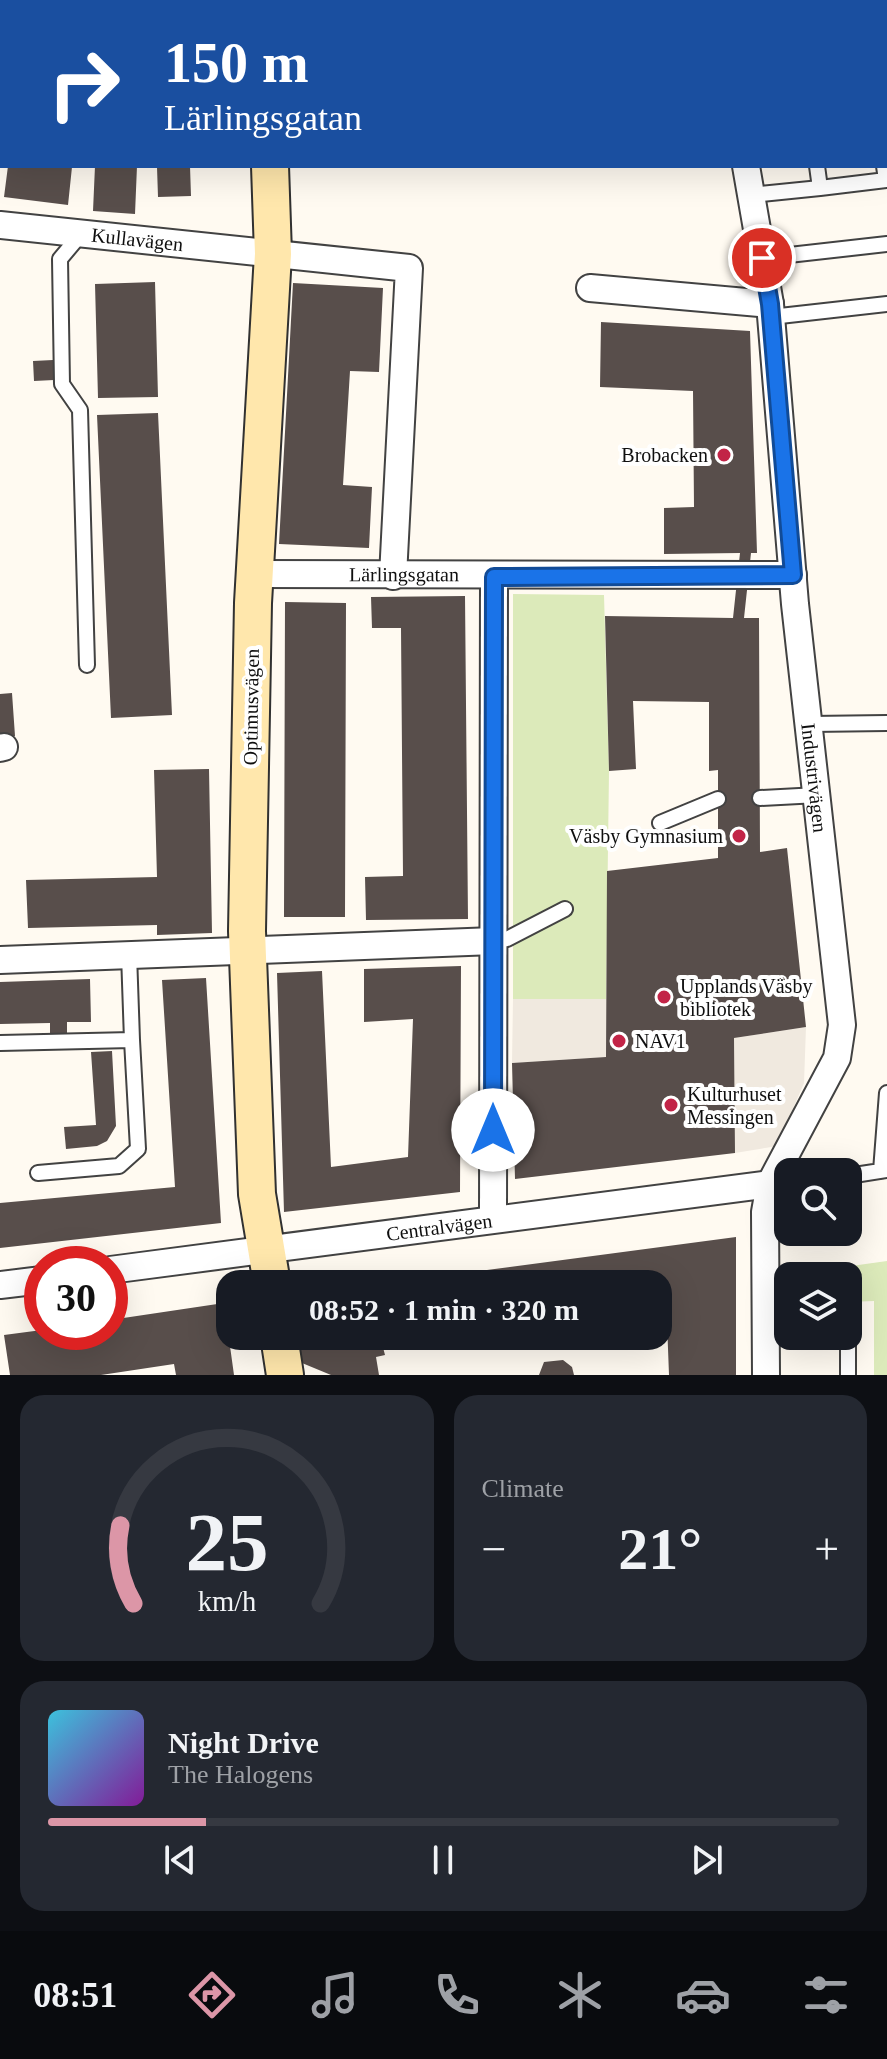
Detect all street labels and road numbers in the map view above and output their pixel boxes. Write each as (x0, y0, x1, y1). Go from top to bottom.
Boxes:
street label: Kullavägen (90, 224, 184, 255)
street label: Lärlingsgatan (349, 563, 459, 586)
street label: Optimusvägen (239, 648, 264, 766)
street label: Industrivägen (797, 722, 831, 834)
street label: Centralvägen (385, 1209, 494, 1245)

